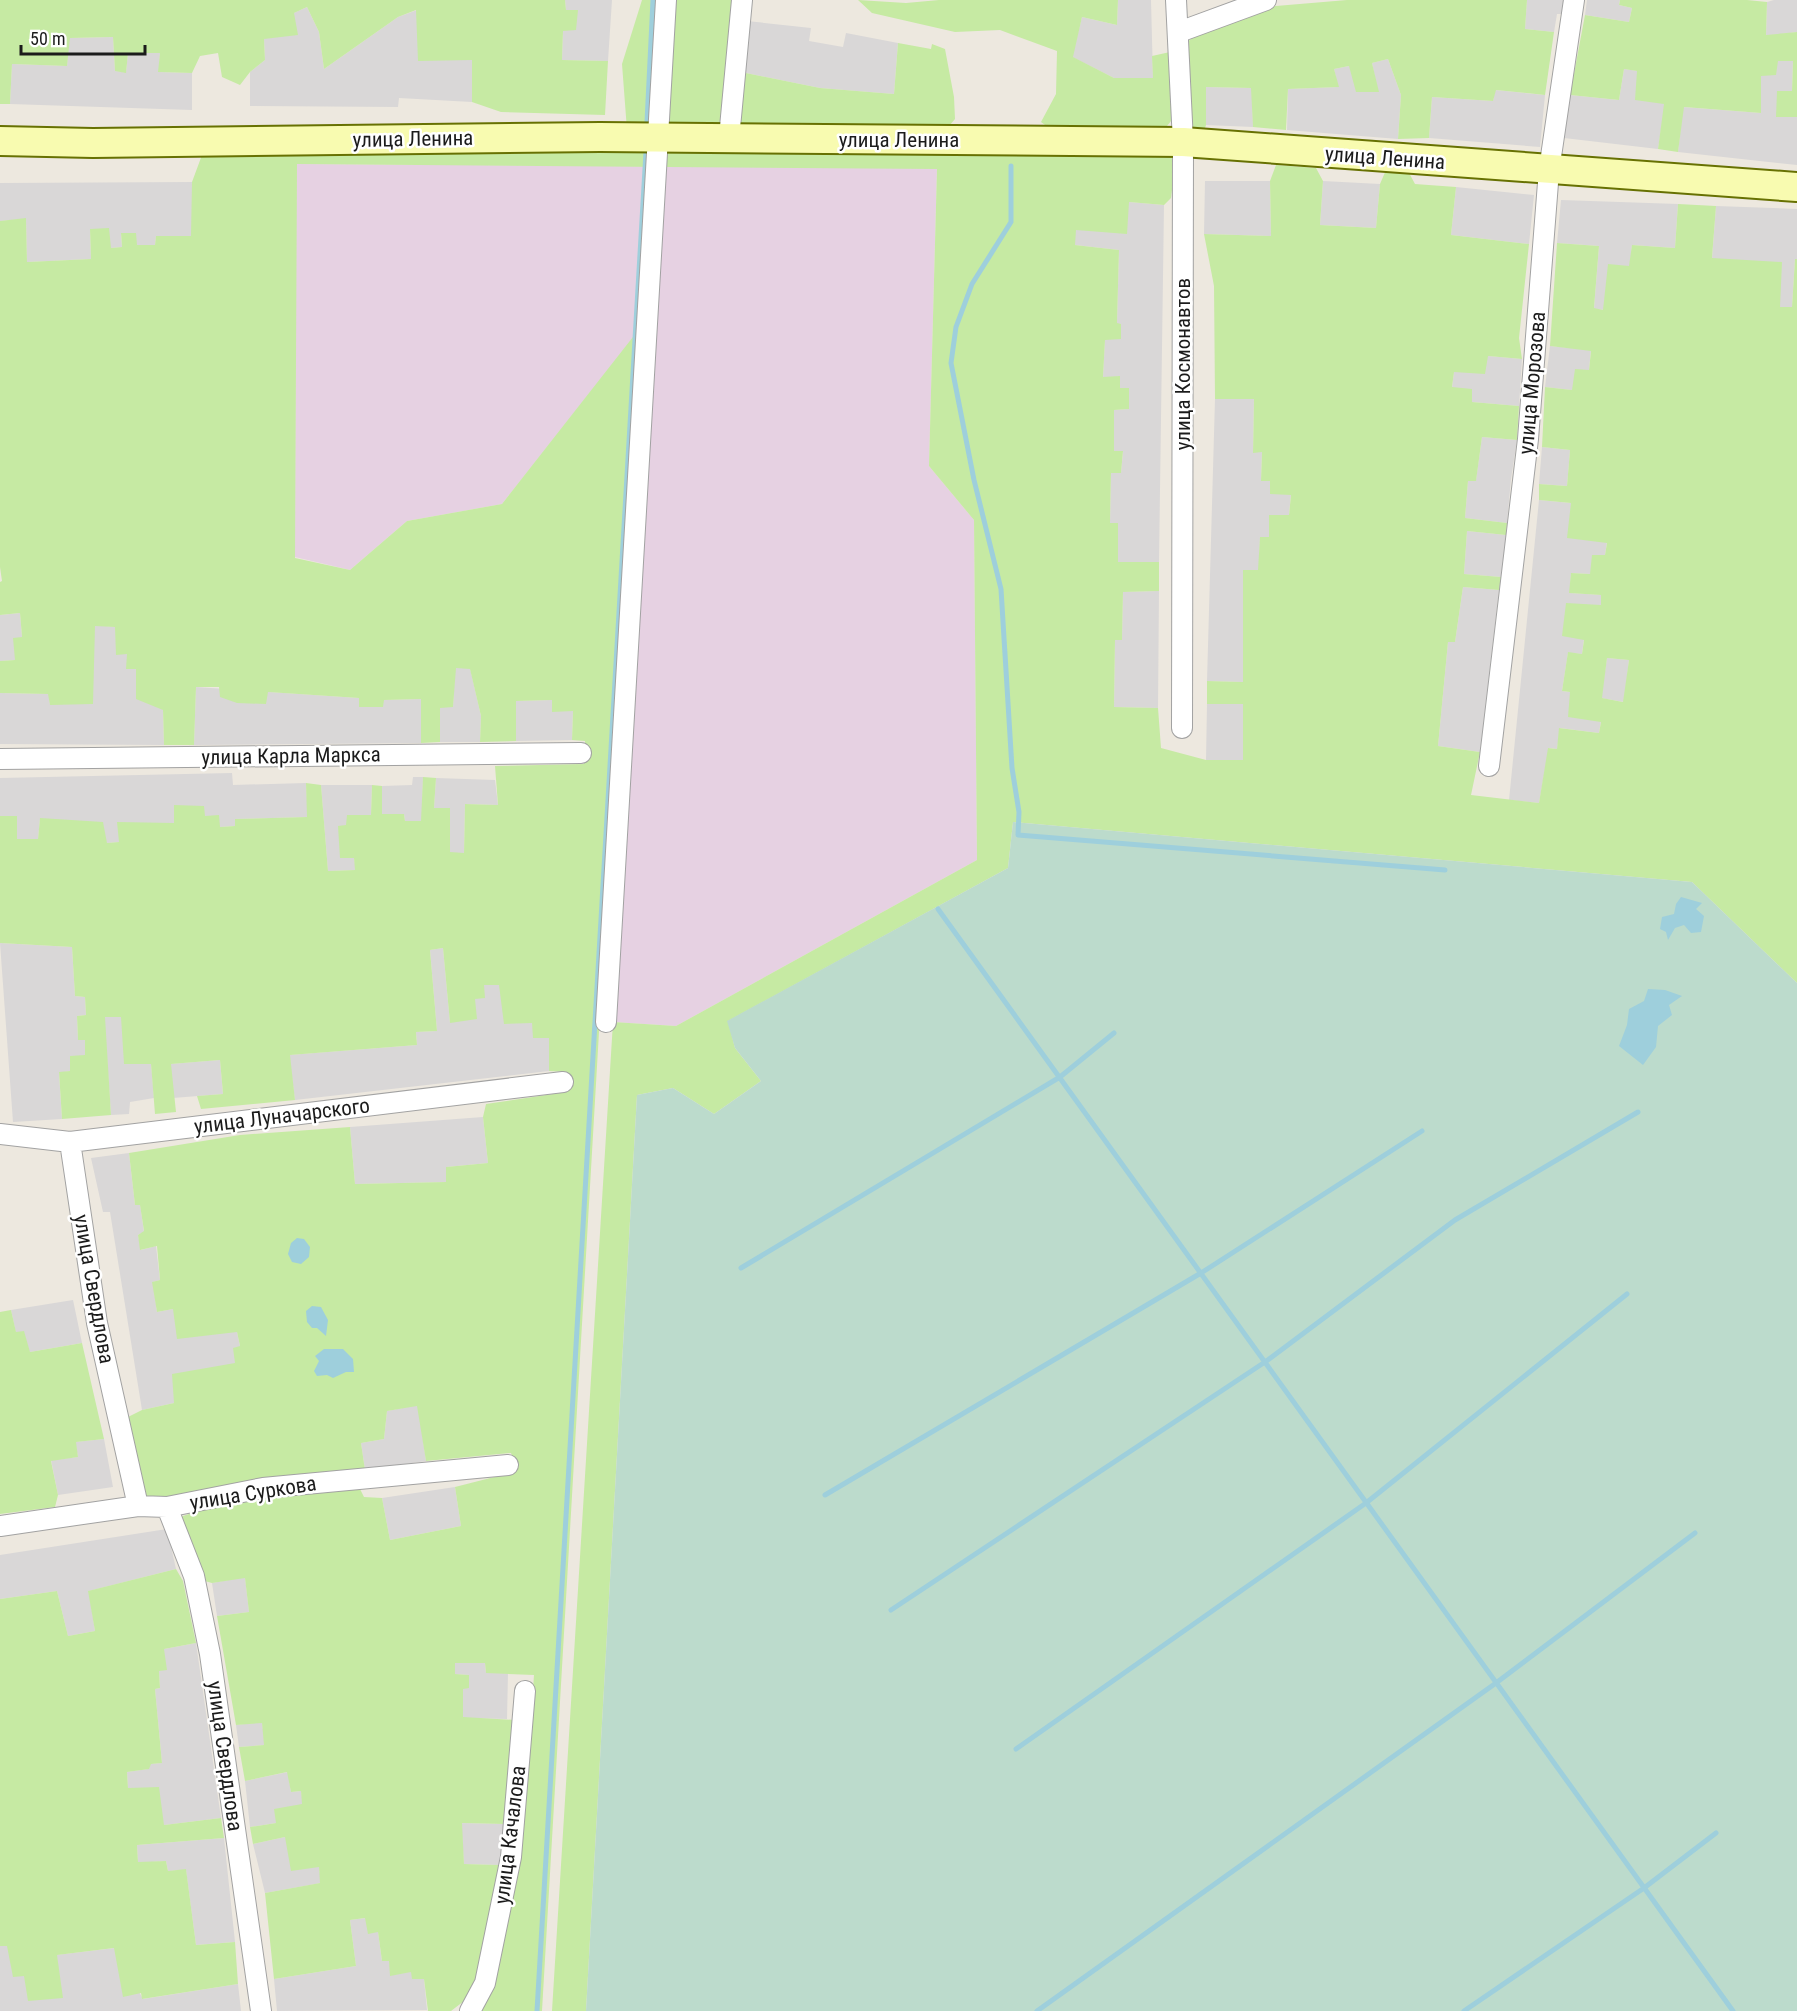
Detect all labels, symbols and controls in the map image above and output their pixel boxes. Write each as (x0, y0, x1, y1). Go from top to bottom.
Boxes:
scale bar (21, 18, 146, 56)
text: 50 m (30, 28, 65, 49)
street label: улица Ленина (353, 126, 473, 152)
street label: улица Ленина (839, 128, 959, 152)
street label: улица Ленина (1324, 142, 1446, 174)
street label: улица Космонавтов (1171, 278, 1195, 450)
street label: улица Морозова (1514, 310, 1550, 456)
street label: улица Карла Маркса (201, 742, 381, 770)
street label: улица Луначарского (193, 1093, 371, 1139)
street label: улица Свердлова (69, 1212, 119, 1366)
street label: улица Суркова (188, 1471, 318, 1515)
street label: улица Свердлова (203, 1679, 247, 1833)
street label: улица Качалова (490, 1764, 530, 1906)

